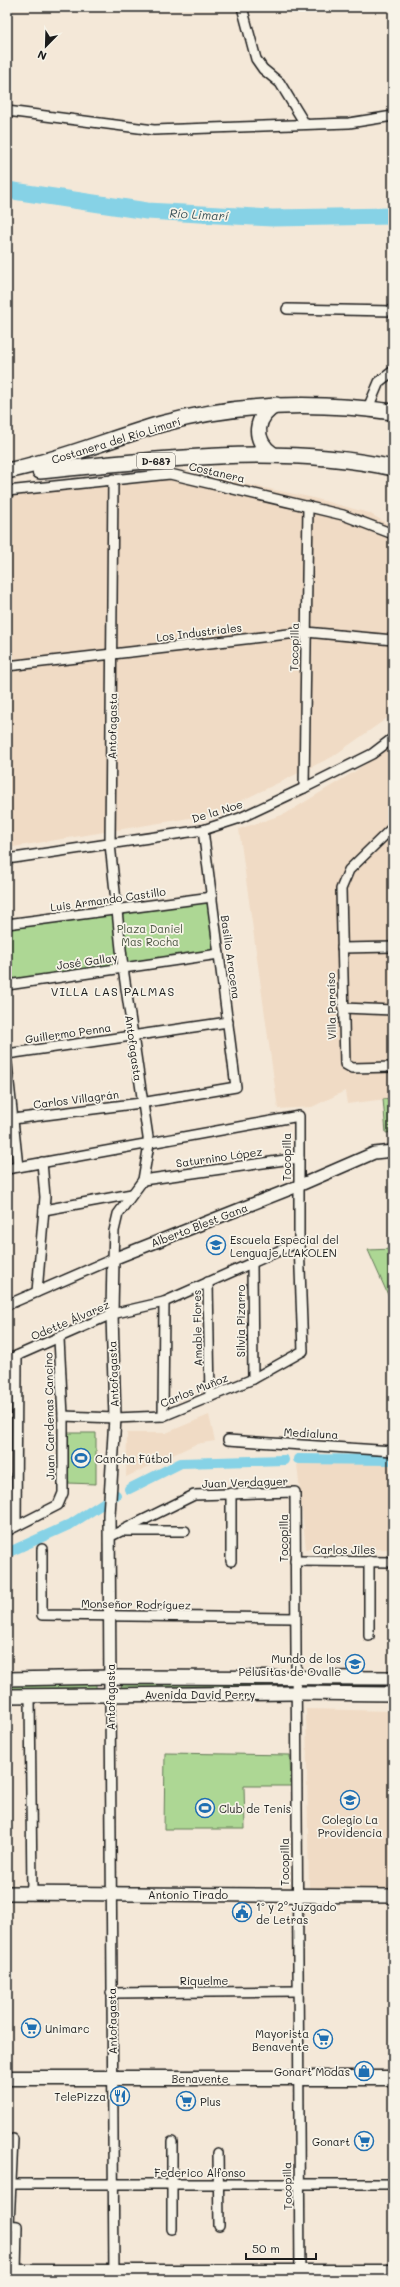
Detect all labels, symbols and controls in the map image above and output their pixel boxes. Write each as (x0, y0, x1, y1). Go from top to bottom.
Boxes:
north arrow (26, 26, 66, 66)
text: N (35, 47, 49, 64)
water label: Río Limarí (169, 204, 229, 224)
street label: Costanera del Río Limarí (49, 413, 183, 467)
road number: D-687 (137, 453, 175, 469)
street label: Costanera (188, 458, 246, 486)
street label: Los Industriales (155, 619, 243, 645)
street label: Tocopilla (286, 623, 302, 671)
street label: Antofagasta (104, 692, 120, 759)
street label: De la Noe (190, 796, 244, 826)
street label: Luis Armando Castillo (49, 883, 167, 915)
street label: Basilio Aracena (218, 914, 244, 1000)
park label: Plaza Daniel Mas Rocha (117, 921, 183, 949)
street label: José Gallay (56, 949, 119, 973)
street label: Villa Paraíso (323, 972, 339, 1040)
district label: VILLA LAS PALMAS (51, 983, 175, 999)
street label: Antofagasta (122, 1014, 146, 1082)
street label: Guillermo Penna (24, 1020, 112, 1046)
street label: Carlos Villagrán (32, 1086, 120, 1112)
street label: Tocopilla (279, 1133, 294, 1181)
street label: Saturnino López (175, 1144, 263, 1170)
street label: Alberto Blest Gana (148, 1200, 250, 1250)
place label: Escuela Especial del Lenguaje LLAKOLEN (230, 1232, 339, 1260)
school or university icon: Escuela Especial del Lenguaje LLAKOLEN (205, 1234, 227, 1256)
street label: Silvia Pizarro (233, 1284, 248, 1357)
street label: Amable Flores (189, 1290, 205, 1366)
street label: Odette Álvarez (28, 1297, 112, 1343)
street label: Antofagasta (104, 1340, 122, 1407)
street label: Juan Cardenas Cancino (40, 1352, 58, 1480)
street label: Carlos Muñoz (158, 1370, 230, 1410)
street label: Medialuna (283, 1424, 339, 1442)
sports icon: Cancha Fútbol (70, 1447, 92, 1469)
place label: Cancha Fútbol (95, 1451, 172, 1466)
street label: Juan Verdaguer (202, 1473, 288, 1491)
street label: Tocopilla (276, 1514, 291, 1562)
street label: Carlos Jiles (313, 1542, 375, 1557)
street label: Monseñor Rodríguez (81, 1596, 191, 1612)
place label: Mundo de los Pelusitas de Ovalle (238, 1651, 341, 1679)
school or university icon: Mundo de los Pelusitas de Ovalle (344, 1653, 366, 1675)
street label: Antofagasta (103, 1664, 118, 1730)
street label: Avenida David Perry (145, 1687, 255, 1702)
school or university icon: Colegio La Providencia (339, 1789, 361, 1811)
sports icon: Club de Tenis (194, 1797, 216, 1819)
place label: Club de Tenis (219, 1801, 291, 1816)
place label: Colegio La Providencia (318, 1812, 382, 1840)
street label: Tocopilla (277, 1838, 292, 1886)
street label: Antonio Tirado (148, 1887, 228, 1902)
place label: 1º y 2° Juzgado de Letras (256, 1899, 337, 1927)
public building icon: 1º y 2° Juzgado de Letras (231, 1901, 253, 1923)
street label: Riquelme (180, 1973, 229, 1988)
street label: Antofagasta (104, 1987, 120, 2054)
supermarket icon: Unimarc (20, 2017, 42, 2039)
place label: Unimarc (45, 2021, 89, 2036)
place label: Mayorista Benavente (252, 2026, 309, 2054)
supermarket icon: Mayorista Benavente (312, 2028, 334, 2050)
shop icon: Gonart Modas (353, 2060, 375, 2082)
place label: Gonart Modas (274, 2064, 350, 2079)
street label: Benavente (172, 2071, 229, 2086)
restaurant icon: TelePizza (109, 2085, 131, 2107)
place label: TelePizza (54, 2089, 106, 2104)
supermarket icon: Plus (175, 2090, 197, 2112)
place label: Plus (200, 2094, 221, 2109)
supermarket icon: Gonart (353, 2130, 375, 2152)
place label: Gonart (312, 2134, 350, 2149)
street label: Tocopilla (279, 2162, 295, 2210)
street label: Federico Alfonso (154, 2165, 246, 2180)
scale bar (246, 2235, 316, 2261)
text: 50 m (252, 2240, 280, 2256)

